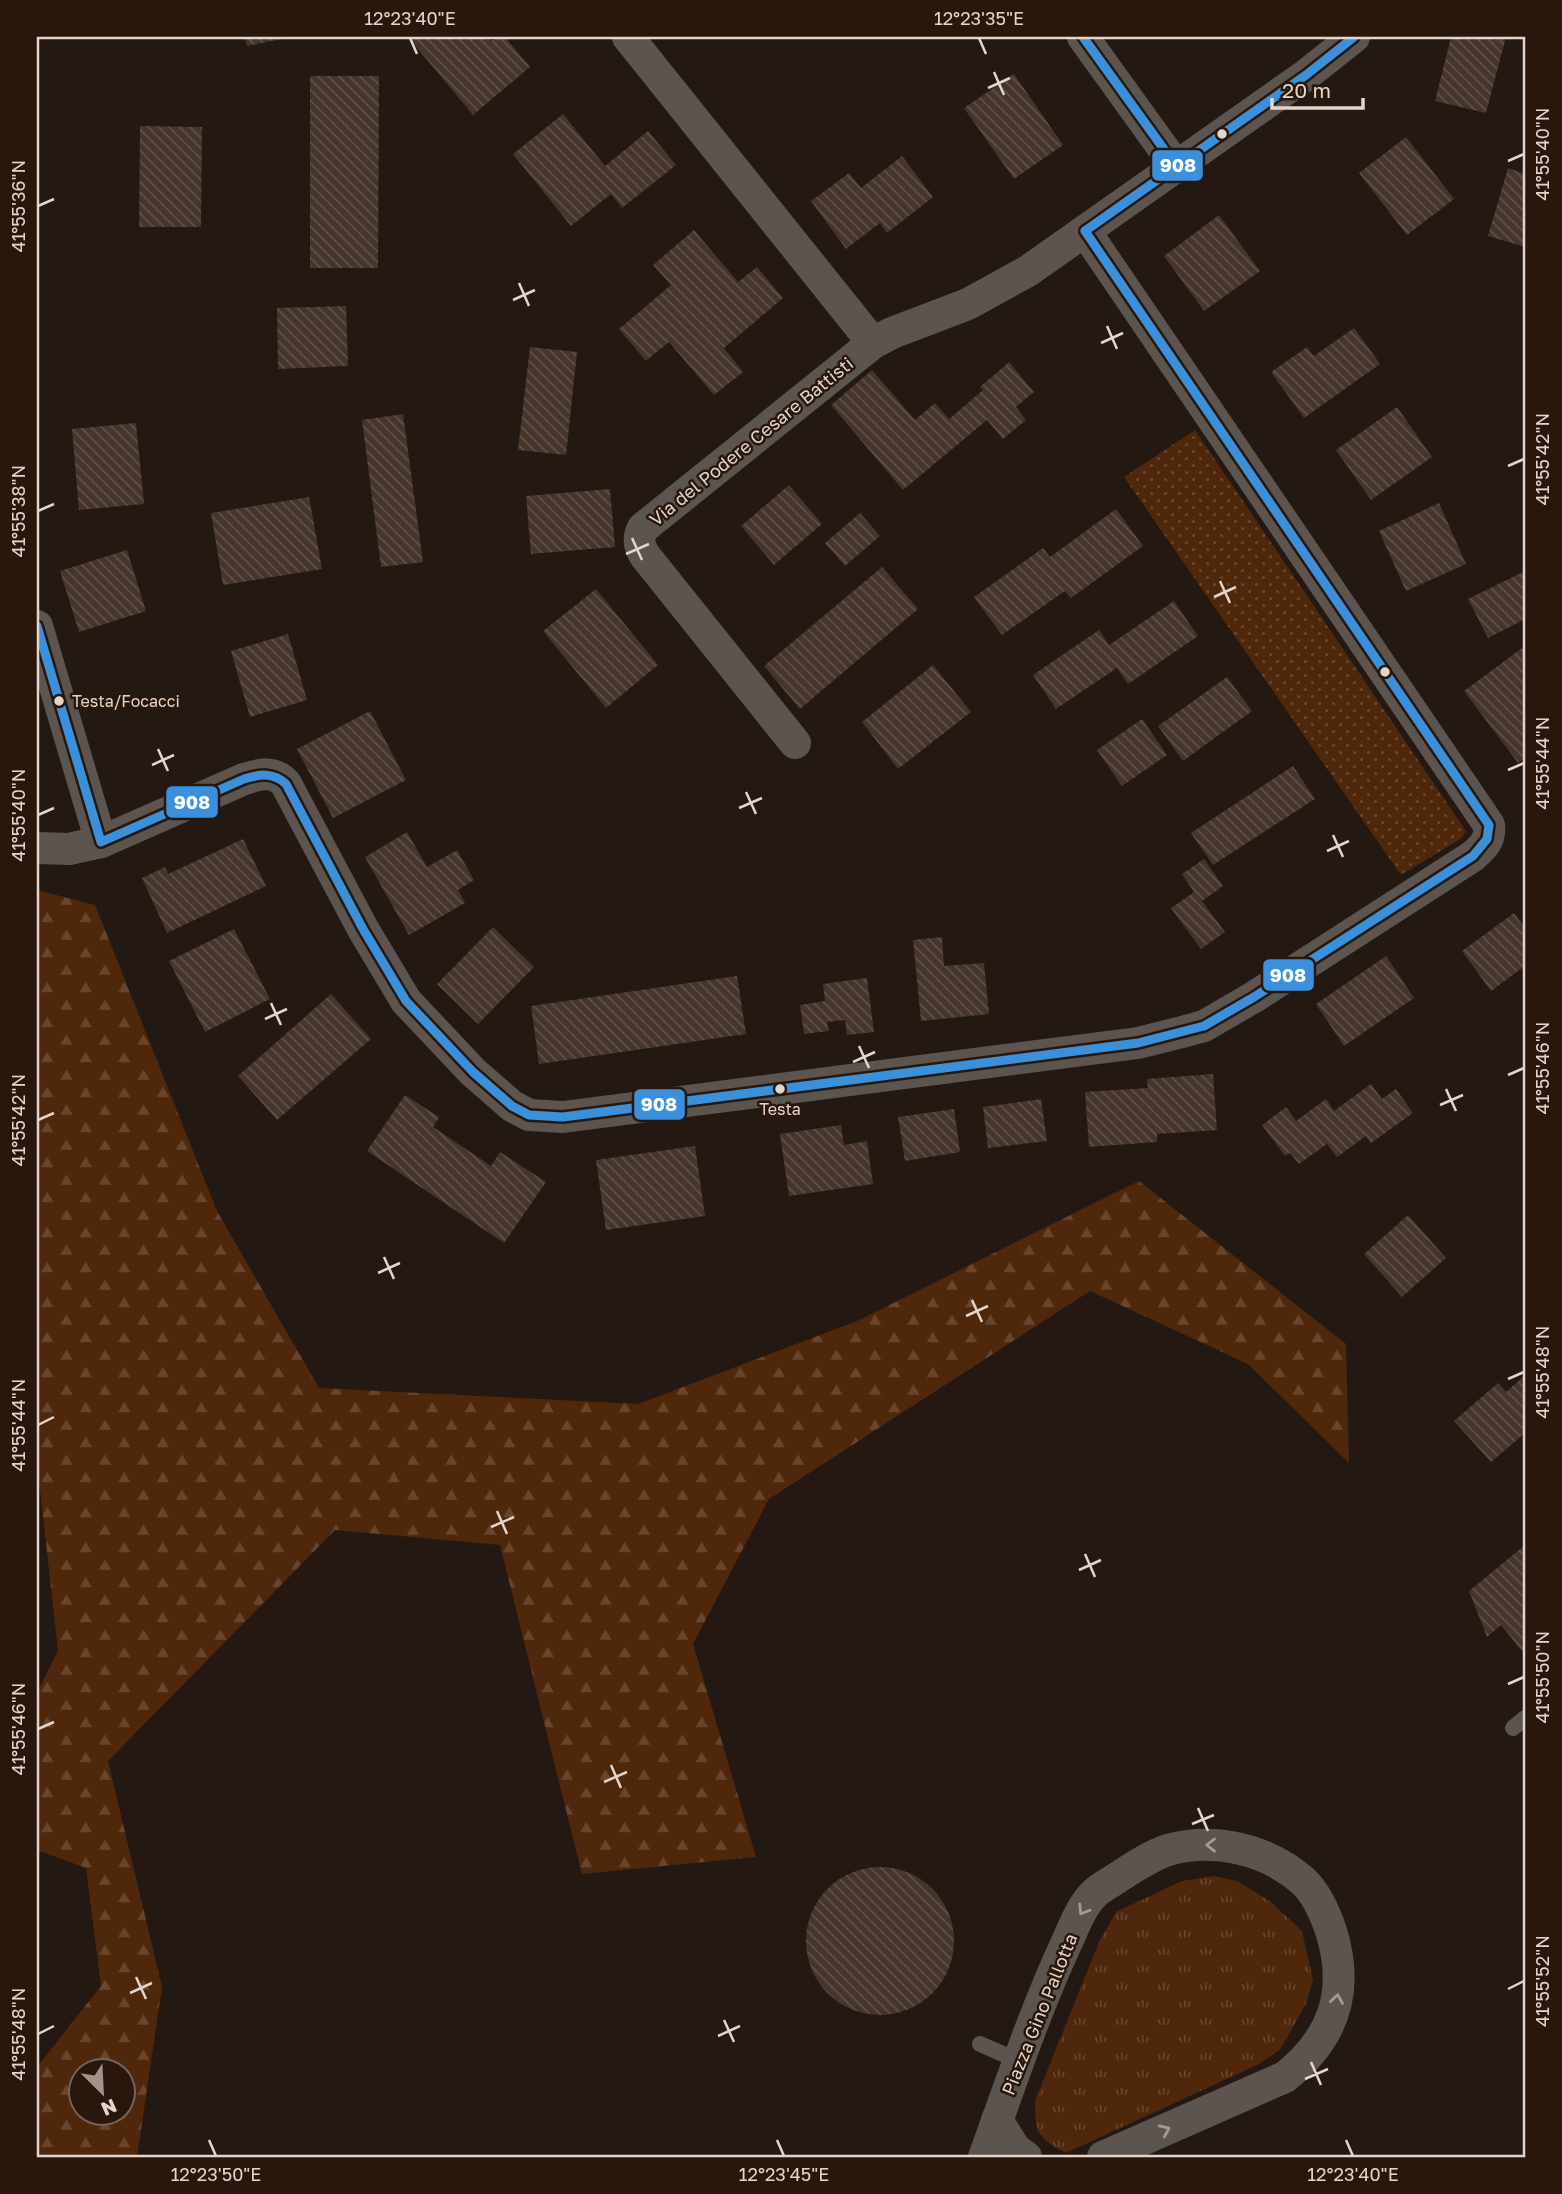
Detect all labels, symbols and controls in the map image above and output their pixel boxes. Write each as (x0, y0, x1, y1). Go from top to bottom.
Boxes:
text: 12°23'40"E (364, 7, 456, 29)
text: 12°23'35"E (934, 7, 1024, 29)
scale bar (1272, 66, 1362, 110)
text: 20 m (1282, 77, 1331, 103)
text: 41°55'40"N (1531, 108, 1553, 200)
unlabelled marker (1215, 127, 1229, 141)
line badge: 908 (1151, 149, 1204, 182)
text: 908 (1160, 153, 1196, 176)
text: 41°55'36"N (7, 160, 29, 252)
street label: Via del Podere Cesare Battisti (645, 352, 857, 530)
text: 41°55'42"N (1531, 413, 1553, 505)
text: 41°55'38"N (7, 465, 29, 557)
unlabelled marker (1378, 665, 1392, 679)
place label: Testa/Focacci (72, 691, 180, 711)
marker: Testa/Focacci (52, 694, 66, 708)
text: 41°55'44"N (1531, 717, 1553, 809)
text: 41°55'40"N (7, 769, 29, 861)
line badge: 908 (165, 785, 219, 819)
text: 908 (174, 790, 210, 813)
line badge: 908 (1262, 958, 1315, 992)
text: 908 (1270, 963, 1306, 986)
text: 41°55'46"N (1531, 1022, 1553, 1114)
text: 41°55'42"N (7, 1074, 29, 1166)
marker: Testa (773, 1082, 787, 1096)
line badge: 908 (633, 1088, 686, 1121)
text: 908 (641, 1092, 677, 1115)
place label: Testa (759, 1099, 801, 1119)
text: 41°55'48"N (1531, 1326, 1553, 1418)
text: 41°55'44"N (7, 1379, 29, 1471)
text: 41°55'50"N (1531, 1631, 1553, 1723)
text: 41°55'46"N (7, 1683, 29, 1775)
one-way arrow (1205, 1837, 1216, 1853)
one-way arrow (1079, 1902, 1092, 1915)
street label: Piazza Gino Pallotta (997, 1930, 1081, 2098)
text: 41°55'52"N (1531, 1935, 1553, 2027)
text: 41°55'48"N (7, 1988, 29, 2080)
one-way arrow (1329, 1993, 1344, 2005)
north arrow (66, 2058, 136, 2128)
text: N (98, 2095, 120, 2121)
one-way arrow (1158, 2124, 1170, 2138)
text: 12°23'50"E (171, 2163, 261, 2185)
text: 12°23'45"E (739, 2163, 829, 2185)
text: 12°23'40"E (1307, 2163, 1399, 2185)

